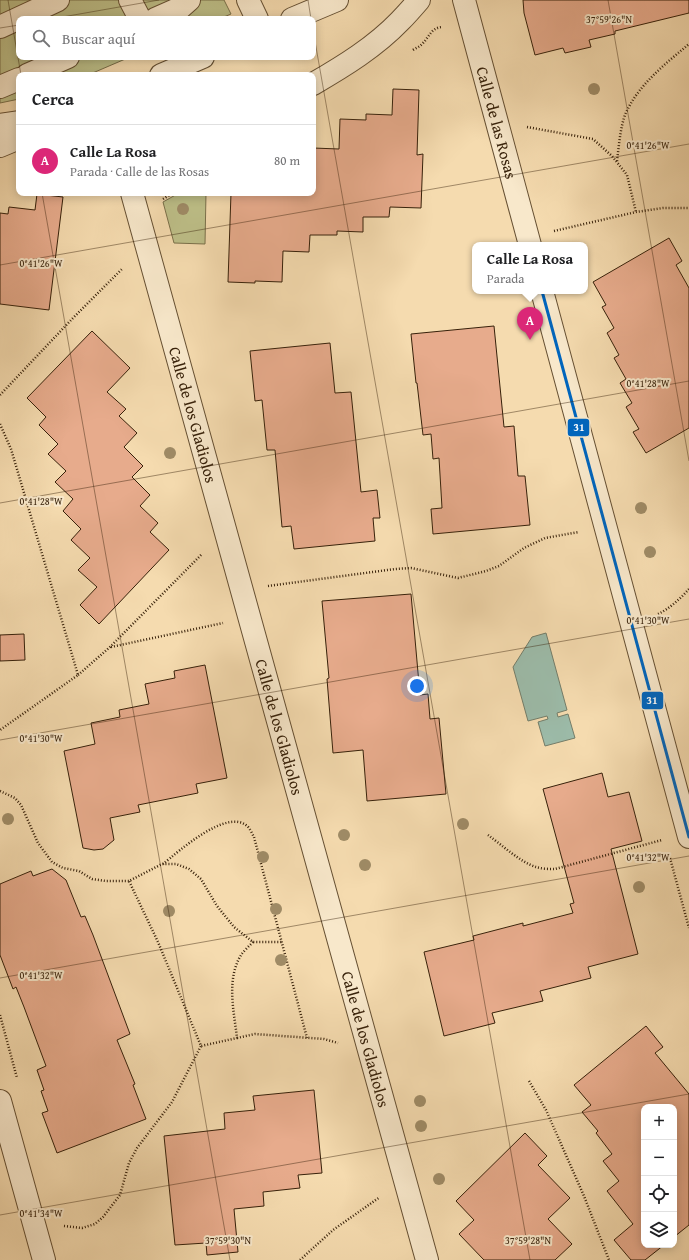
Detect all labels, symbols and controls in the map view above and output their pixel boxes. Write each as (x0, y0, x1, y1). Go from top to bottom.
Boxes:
text: 37°59'26"N (586, 12, 632, 27)
search box (16, 16, 316, 60)
icon: search (30, 27, 52, 49)
text: Buscar aquí (62, 28, 135, 49)
street label: Calle de las Rosas (470, 64, 524, 182)
text: Cerca (32, 86, 74, 111)
text: 0°41'26"W (626, 138, 670, 153)
text: Calle La Rosa (70, 141, 156, 162)
text: A (41, 151, 49, 170)
text: 80 m (274, 151, 300, 170)
text: Parada · Calle de las Rosas (70, 162, 209, 181)
popup (472, 242, 588, 294)
text: Calle La Rosa (487, 248, 573, 269)
text: 0°41'26"W (19, 256, 63, 271)
text: Parada (487, 269, 524, 288)
pin: A (517, 307, 543, 340)
street label: Calle de los Gladiolos (163, 344, 224, 485)
text: 0°41'28"W (626, 376, 670, 391)
line badge: 31 (567, 418, 590, 437)
text: 31 (573, 419, 585, 435)
text: 0°41'28"W (19, 494, 63, 509)
text: 0°41'30"W (626, 613, 670, 628)
street label: Calle de los Gladiolos (249, 656, 310, 798)
your location (407, 676, 427, 696)
line badge: 31 (641, 691, 664, 710)
text: 31 (646, 692, 658, 708)
text: 0°41'30"W (19, 731, 63, 746)
text: 0°41'32"W (626, 850, 670, 865)
text: 0°41'32"W (19, 968, 63, 983)
street label: Calle de los Gladiolos (336, 968, 396, 1110)
map controls (641, 1104, 677, 1248)
button: + (641, 1104, 677, 1140)
button: − (641, 1140, 677, 1176)
button: locate (641, 1176, 677, 1212)
text: 0°41'34"W (19, 1206, 63, 1221)
button: layers (641, 1212, 677, 1248)
text: 37°59'30"N (205, 1233, 251, 1248)
text: 37°59'28"N (505, 1233, 551, 1248)

